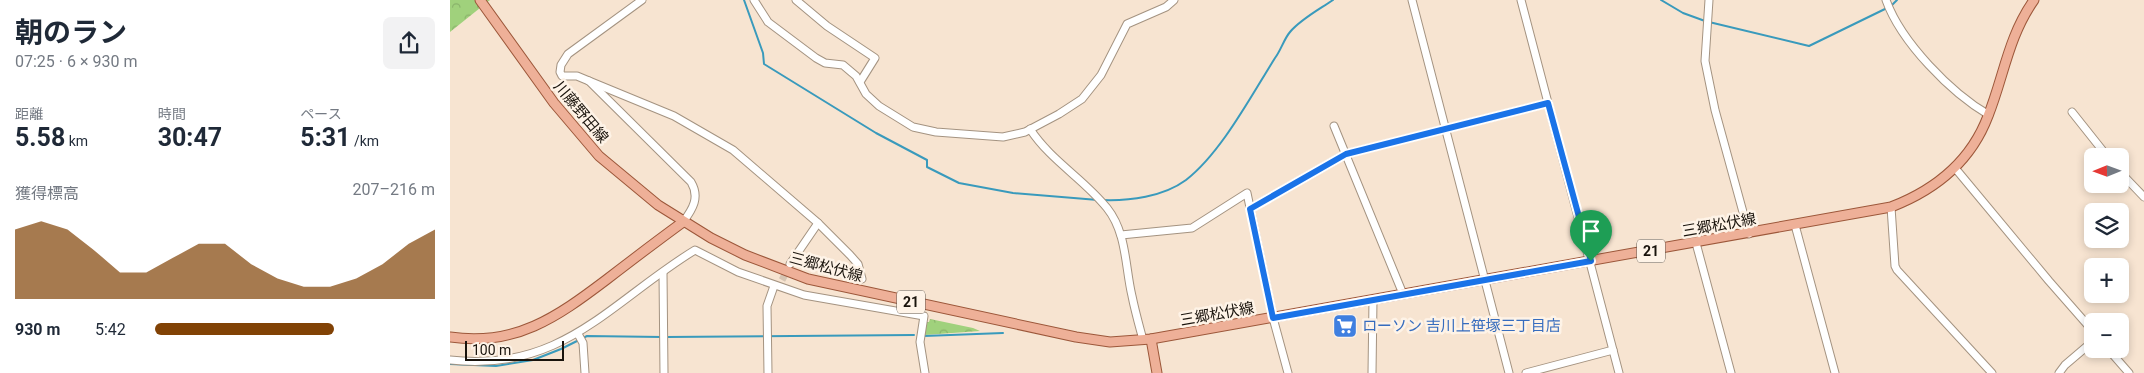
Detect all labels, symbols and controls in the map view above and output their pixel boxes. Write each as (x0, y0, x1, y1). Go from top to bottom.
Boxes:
text: 朝のラン (15, 16, 127, 49)
button: share (383, 17, 435, 69)
text: 07:25 · 6 × 930 m (15, 52, 137, 71)
street label: 川藤野田線 (550, 77, 612, 147)
text: 距離 (15, 106, 43, 122)
text: 時間 (158, 106, 186, 122)
text: ペース (300, 106, 342, 122)
text: 5.58 (15, 123, 65, 152)
text: 30:47 (158, 123, 222, 152)
text: 5:31 (300, 123, 350, 152)
text: km (65, 133, 88, 149)
text: /km (350, 133, 379, 149)
north arrow (2084, 148, 2129, 192)
map controls (2084, 148, 2129, 358)
text: 207–216 m (353, 180, 435, 199)
text: 獲得標高 (15, 184, 79, 203)
button: layers (2084, 203, 2129, 248)
pin (1570, 210, 1612, 261)
street label: 三郷松伏線 (1680, 210, 1758, 240)
icon: arrive (1577, 217, 1605, 245)
road number: 21 (1637, 240, 1665, 262)
street label: 三郷松伏線 (787, 249, 865, 285)
button: + (2084, 258, 2129, 303)
road number: 21 (897, 290, 925, 314)
street label: 三郷松伏線 (1178, 299, 1256, 329)
supermarket icon: ローソン 吉川上笹塚三丁目店 (1332, 313, 1358, 339)
button: − (2084, 313, 2129, 358)
place label: ローソン 吉川上笹塚三丁目店 (1362, 317, 1561, 335)
text: 930 m (15, 320, 60, 339)
text: 5:42 (95, 320, 126, 339)
scale bar (465, 338, 564, 361)
text: 100 m (472, 342, 511, 358)

